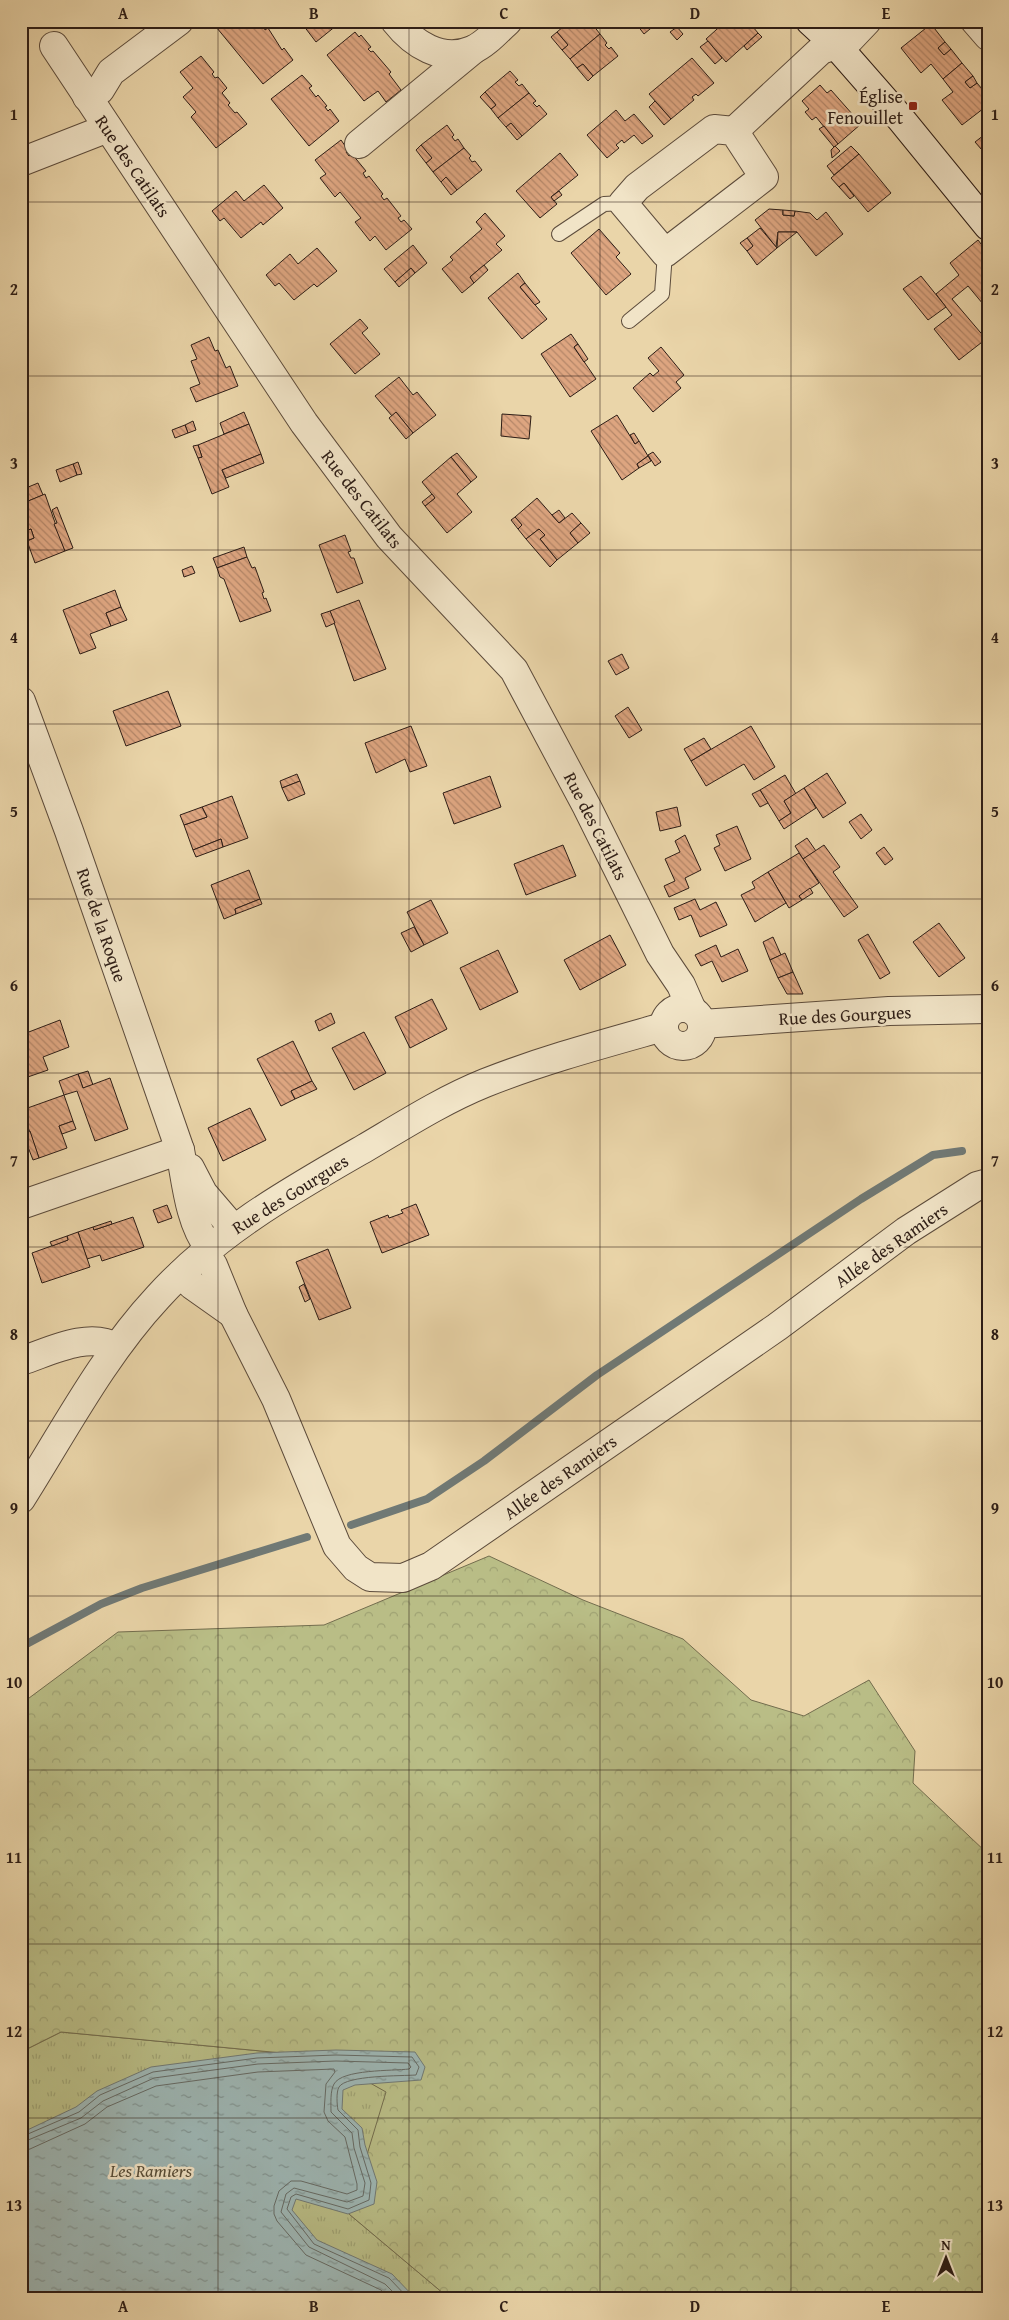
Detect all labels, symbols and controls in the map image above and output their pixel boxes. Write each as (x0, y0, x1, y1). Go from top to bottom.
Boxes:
text: A (118, 1, 129, 25)
text: B (309, 1, 319, 25)
text: C (499, 1, 509, 25)
text: D (690, 1, 700, 25)
text: E (882, 1, 891, 25)
place label: Église Fenouillet (827, 83, 904, 131)
marker: Église Fenouillet (907, 100, 919, 112)
text: 1 (10, 102, 18, 126)
text: 1 (991, 102, 999, 126)
street label: Rue des Catilats (89, 109, 177, 223)
text: 2 (10, 277, 18, 301)
text: 2 (991, 277, 999, 301)
street label: Rue des Catilats (315, 444, 409, 554)
text: 3 (10, 451, 18, 475)
text: 3 (991, 451, 999, 475)
text: 4 (10, 625, 18, 649)
text: 4 (991, 625, 999, 649)
street label: Rue des Catilats (557, 767, 635, 885)
text: 5 (10, 799, 18, 823)
text: 5 (991, 799, 999, 823)
street label: Rue de la Roque (70, 864, 134, 986)
text: 6 (10, 973, 18, 997)
text: 6 (991, 973, 999, 997)
street label: Rue des Gourgues (778, 998, 912, 1032)
street label: Rue des Gourgues (226, 1147, 354, 1241)
text: 7 (10, 1148, 18, 1172)
text: 7 (991, 1148, 999, 1172)
street label: Allée des Ramiers (829, 1196, 953, 1294)
text: 8 (10, 1322, 18, 1346)
text: 8 (991, 1322, 999, 1346)
street label: Allée des Ramiers (498, 1428, 622, 1526)
text: 9 (10, 1496, 18, 1520)
text: 9 (991, 1496, 999, 1520)
text: 10 (6, 1670, 22, 1694)
text: 10 (987, 1670, 1003, 1694)
text: 11 (6, 1845, 22, 1869)
text: 11 (987, 1845, 1003, 1869)
text: 12 (6, 2019, 22, 2043)
text: 12 (987, 2019, 1003, 2043)
park label: Les Ramiers (109, 2157, 192, 2184)
text: 13 (6, 2193, 22, 2217)
text: 13 (987, 2193, 1003, 2217)
north arrow (922, 2232, 972, 2282)
text: N (941, 2235, 951, 2255)
text: A (118, 2294, 129, 2318)
text: B (309, 2294, 319, 2318)
text: C (499, 2294, 509, 2318)
text: D (690, 2294, 700, 2318)
text: E (882, 2294, 891, 2318)

